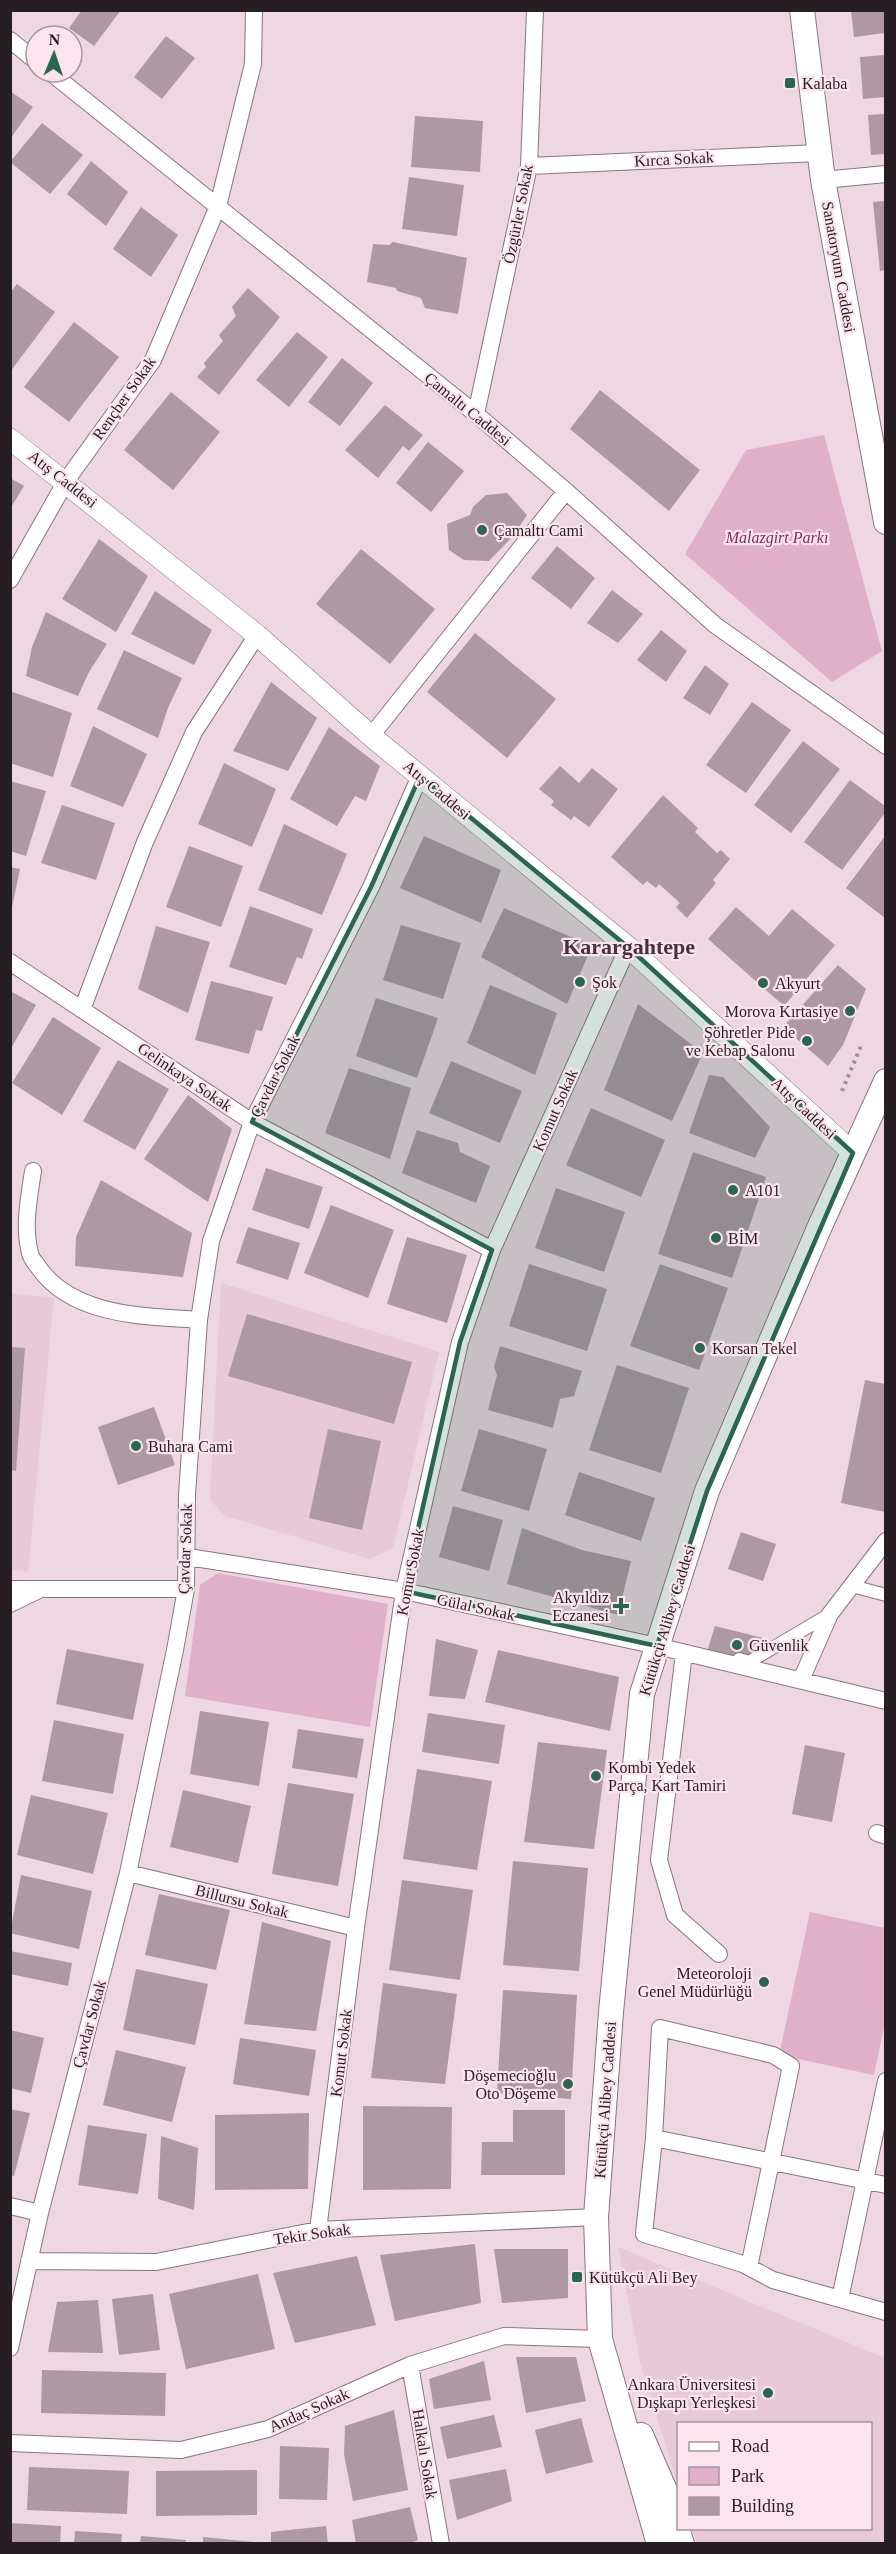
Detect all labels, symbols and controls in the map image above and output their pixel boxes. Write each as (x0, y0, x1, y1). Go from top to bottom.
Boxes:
north arrow (24, 24, 84, 84)
text: N (48, 31, 61, 48)
place label: Kalaba (802, 75, 847, 92)
marker: Kalaba (783, 76, 797, 90)
street label: Kırca Sokak (634, 148, 714, 170)
street label: Özgürler Sokak (500, 163, 537, 265)
street label: Sanatoryum Caddesi (818, 200, 859, 335)
street label: Rençber Sokak (89, 353, 160, 443)
street label: Çamaltı Caddesi (421, 369, 515, 450)
street label: Atış Caddesi (25, 447, 101, 512)
place label: Çamaltı Cami (494, 522, 584, 540)
marker: Çamaltı Cami (475, 523, 489, 537)
park label: Malazgirt Parkı (725, 529, 828, 547)
street label: Atış Caddesi (399, 757, 474, 824)
district label: Karargahtepe (563, 934, 695, 959)
place label: Şok (592, 974, 617, 992)
marker: Şok (573, 975, 587, 989)
place label: Akyurt (775, 975, 821, 993)
marker: Akyurt (756, 976, 770, 990)
place label: Morova Kırtasiye (725, 1003, 838, 1021)
marker: Morova Kırtasiye (843, 1004, 857, 1018)
place label: Şöhretler Pide ve Kebap Salonu (686, 1024, 795, 1060)
street label: Çavdar Sokak (247, 1032, 304, 1120)
marker: Şöhretler Pide ve Kebap Salonu (800, 1034, 814, 1048)
street label: Gelinkaya Sokak (134, 1039, 235, 1116)
street label: Komut Sokak (529, 1066, 581, 1154)
street label: Atış Caddesi (767, 1074, 840, 1143)
place label: A101 (745, 1182, 781, 1199)
marker: A101 (726, 1183, 740, 1197)
place label: BİM (728, 1230, 758, 1247)
marker: BİM (709, 1231, 723, 1245)
place label: Korsan Tekel (712, 1340, 798, 1357)
marker: Korsan Tekel (693, 1341, 707, 1355)
place label: Buhara Cami (148, 1438, 233, 1455)
marker: Buhara Cami (129, 1439, 143, 1453)
street label: Çavdar Sokak (175, 1504, 196, 1594)
street label: Komut Sokak (393, 1527, 427, 1617)
street label: Kütükçü Alibey Caddesi (636, 1542, 699, 1698)
place label: Akyıldız Eczanesi (552, 1589, 610, 1624)
street label: Gülal Sokak (435, 1590, 517, 1624)
marker: Akyıldız Eczanesi (614, 1599, 628, 1613)
place label: Güvenlik (749, 1637, 809, 1654)
marker: Güvenlik (730, 1638, 744, 1652)
place label: Kombi Yedek Parça, Kart Tamiri (608, 1759, 727, 1795)
marker: Kombi Yedek Parça, Kart Tamiri (589, 1769, 603, 1783)
street label: Billursu Sokak (194, 1881, 290, 1921)
place label: Meteoroloji Genel Müdürlüğü (638, 1965, 753, 2001)
marker: Meteoroloji Genel Müdürlüğü (757, 1975, 771, 1989)
street label: Çavdar Sokak (69, 1978, 110, 2070)
street label: Komut Sokak (327, 2008, 355, 2098)
street label: Kütükçü Alibey Caddesi (591, 2020, 620, 2179)
place label: Döşemecioğlu Oto Döşeme (464, 2067, 556, 2103)
marker: Döşemecioğlu Oto Döşeme (561, 2077, 575, 2091)
street label: Tekir Sokak (272, 2220, 352, 2248)
place label: Kütükçü Ali Bey (589, 2269, 697, 2287)
marker: Kütükçü Ali Bey (570, 2270, 584, 2284)
place label: Ankara Üniversitesi Dışkapı Yerleşkesi (628, 2376, 757, 2412)
street label: Andaç Sokak (266, 2385, 352, 2436)
marker: Ankara Üniversitesi Dışkapı Yerleşkesi (761, 2386, 775, 2400)
street label: Halkalı Sokak (409, 2408, 441, 2500)
legend (677, 2422, 872, 2530)
text: Road (731, 2436, 769, 2456)
text: Park (731, 2466, 764, 2486)
text: Building (731, 2496, 794, 2516)

